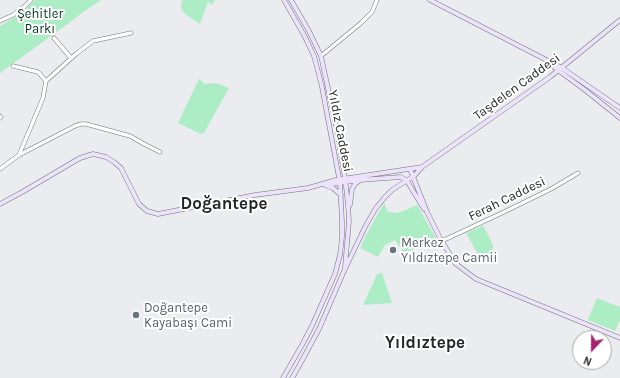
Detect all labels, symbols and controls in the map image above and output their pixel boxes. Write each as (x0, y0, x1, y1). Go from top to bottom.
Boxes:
park label: Şehitler Parkı (17, 6, 63, 37)
street label: Taşdelen Caddesi (471, 50, 563, 124)
street label: Yıldız Caddesi (324, 89, 356, 173)
street label: Ferah Caddesi (466, 174, 548, 224)
district label: Doğantepe (181, 194, 267, 214)
place label: Merkez Yıldıztepe Camii (401, 235, 497, 266)
marker: Merkez Yıldıztepe Camii (388, 245, 398, 255)
place label: Doğantepe Kayabaşı Cami (144, 300, 232, 331)
marker: Doğantepe Kayabaşı Cami (131, 310, 141, 320)
north arrow (572, 330, 612, 370)
district label: Yıldıztepe (385, 333, 465, 353)
text: N (582, 353, 594, 368)

